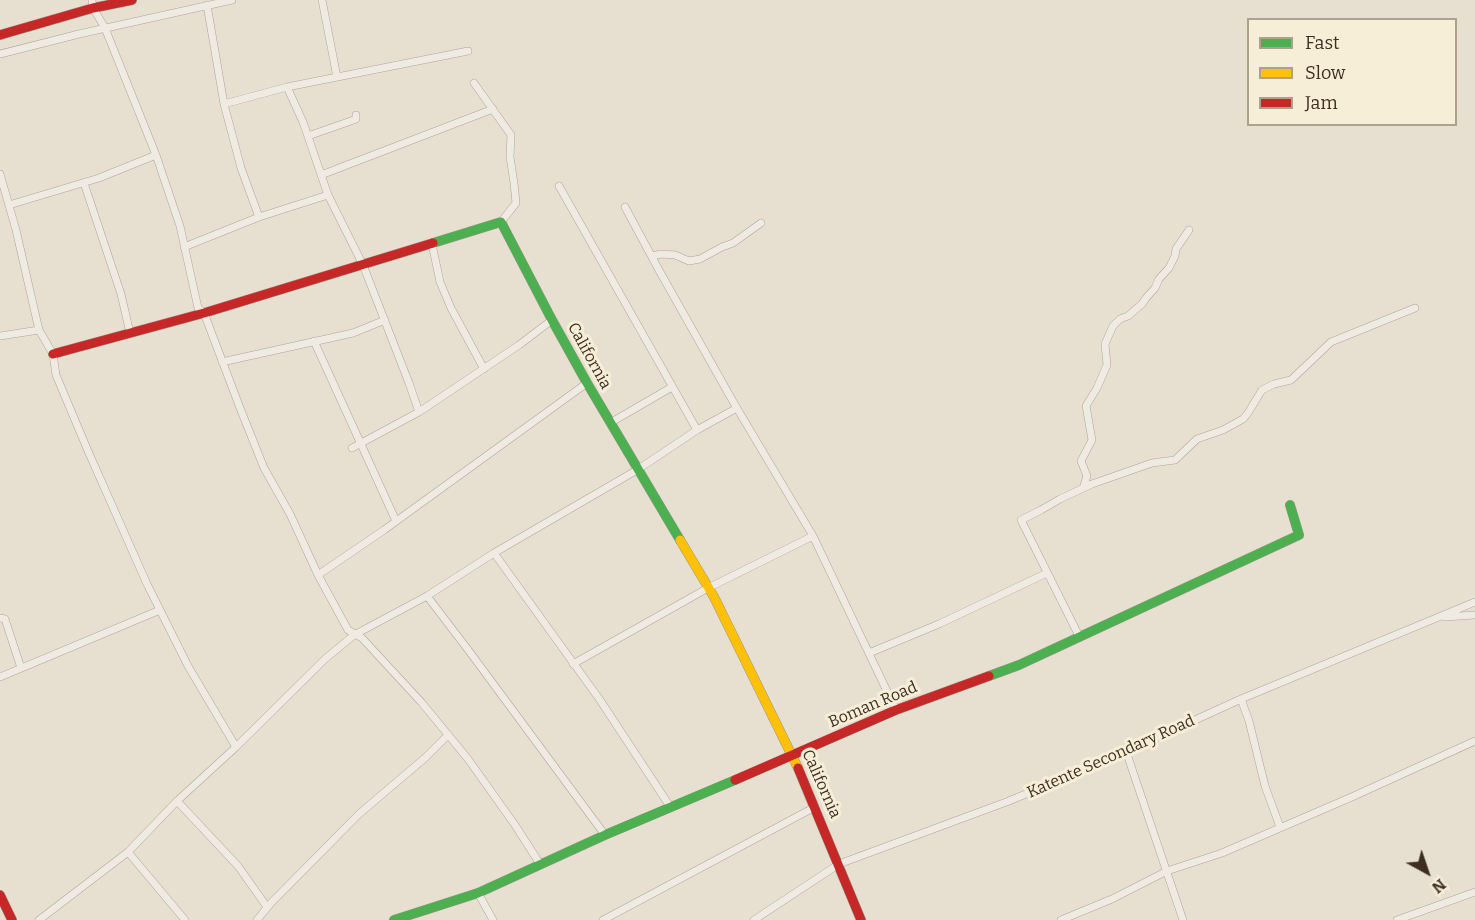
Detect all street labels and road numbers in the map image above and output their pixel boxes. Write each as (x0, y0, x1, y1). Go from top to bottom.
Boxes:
street label: California (563, 319, 615, 393)
street label: Boman Road (826, 678, 920, 732)
street label: Katente Secondary Road (1024, 711, 1198, 803)
street label: California (797, 747, 845, 821)

